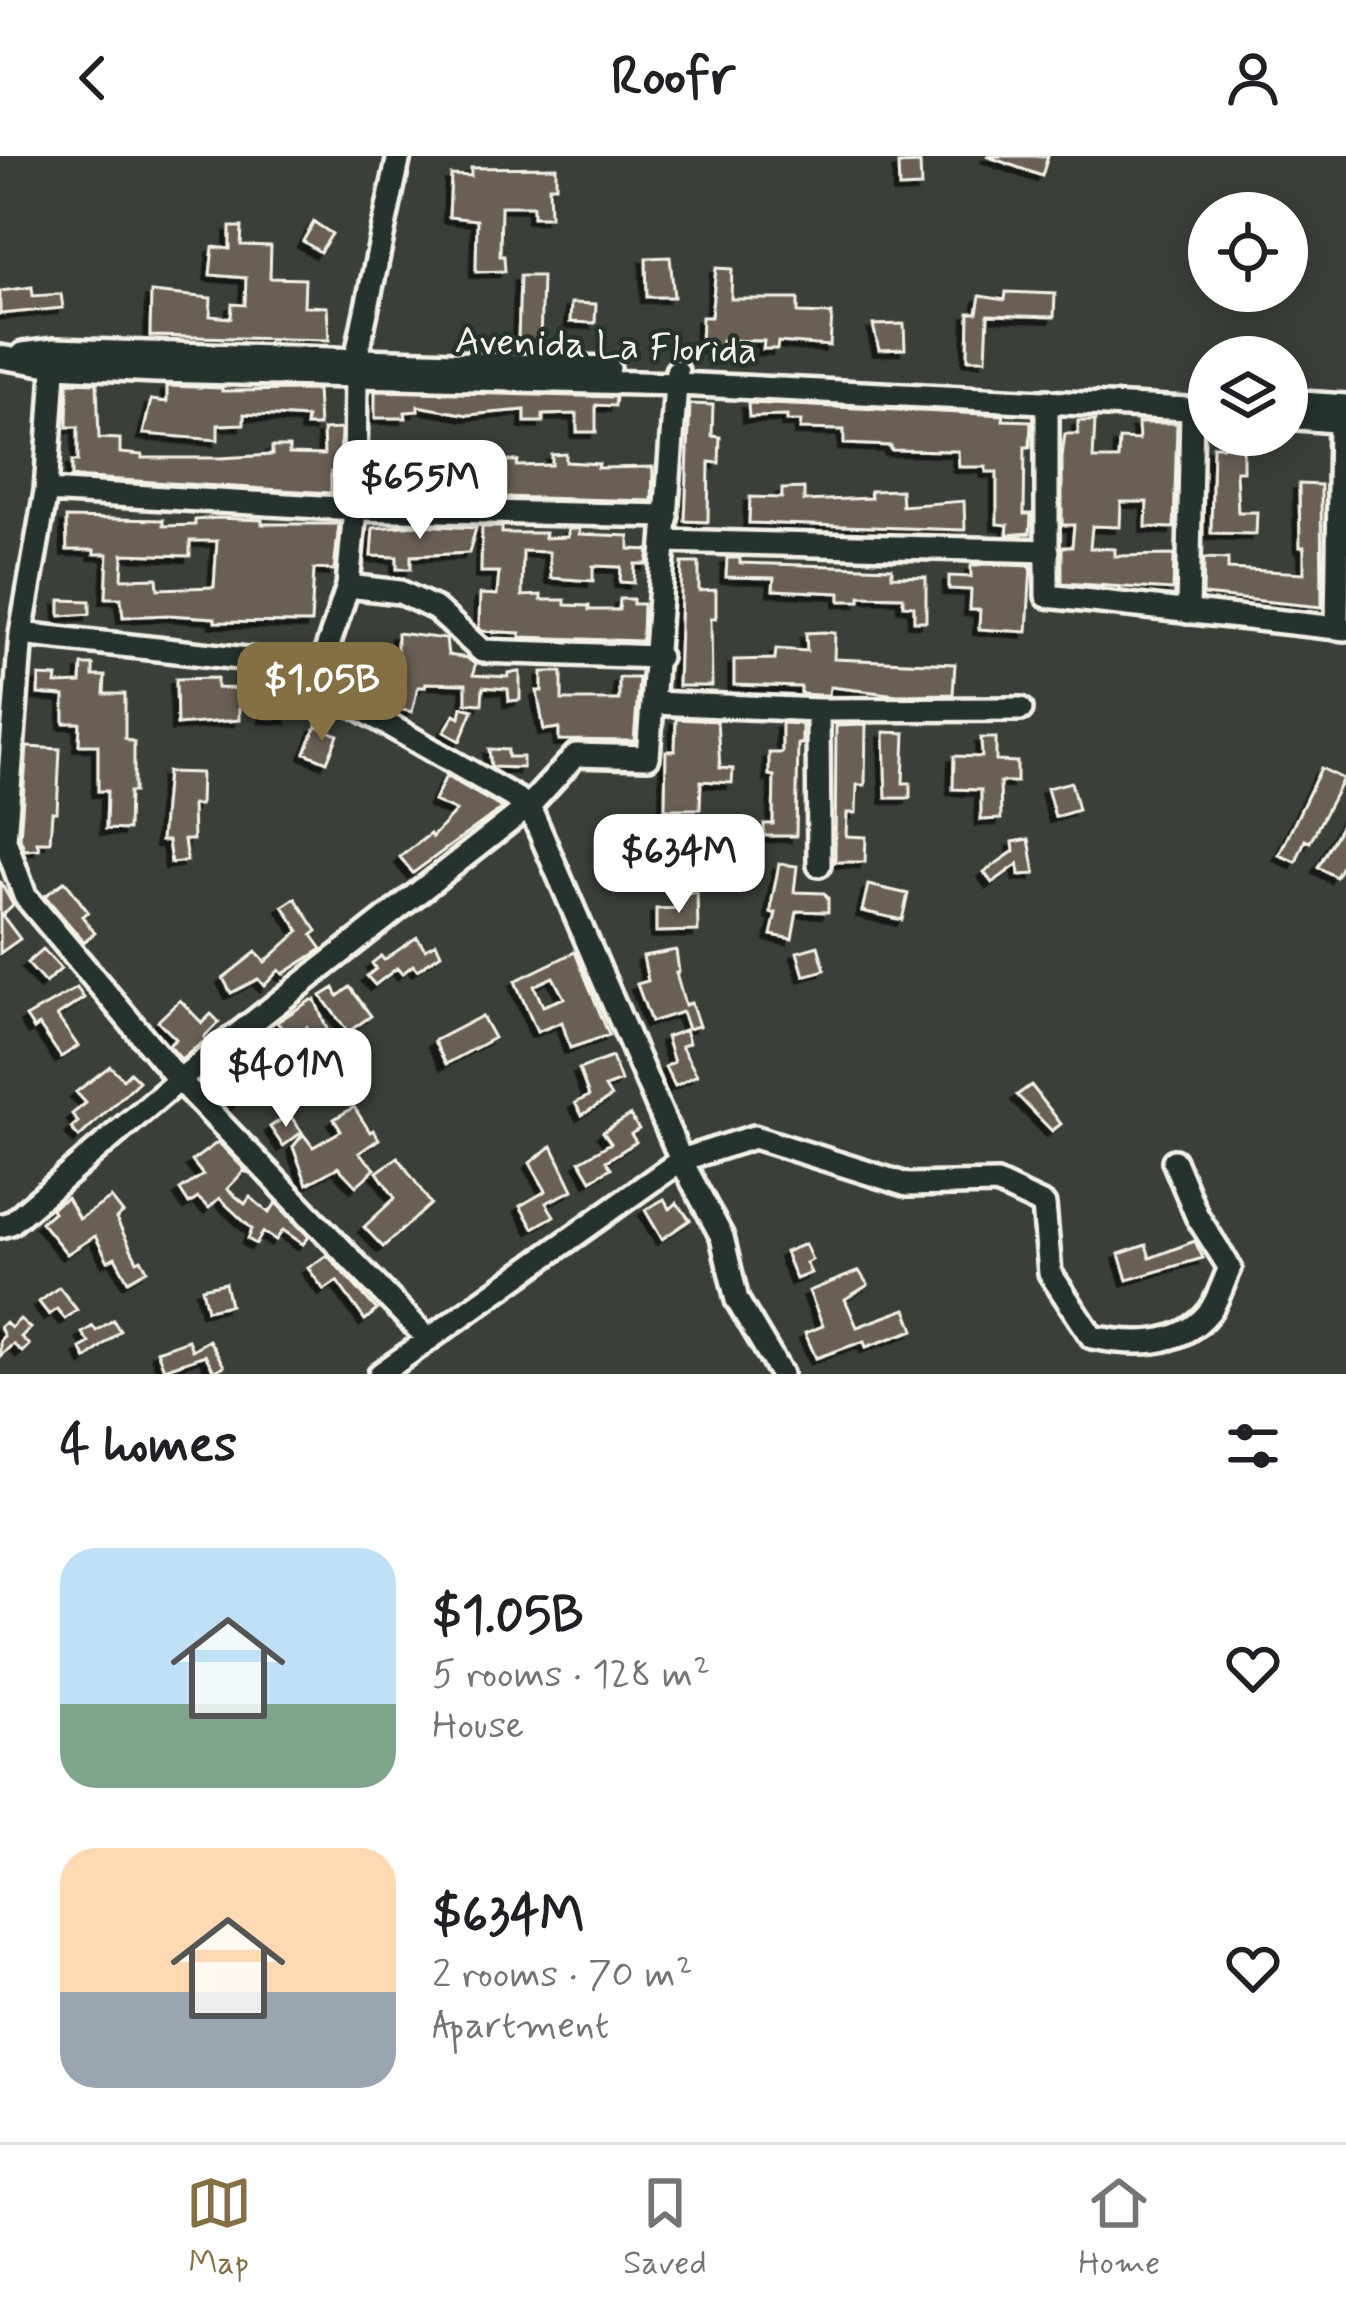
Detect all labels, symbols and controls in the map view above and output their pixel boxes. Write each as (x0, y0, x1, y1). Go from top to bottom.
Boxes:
text: Roofr (611, 43, 735, 114)
icon: back (60, 45, 126, 111)
icon: person (1220, 45, 1286, 111)
map controls (1188, 192, 1308, 456)
button: locate (1188, 192, 1308, 312)
street label: Avenida La Florida (454, 316, 758, 378)
button: layers (1188, 336, 1308, 456)
pin: $655M (336, 440, 504, 542)
text: $655M (360, 453, 480, 504)
pin: $1.05B (224, 642, 420, 744)
text: $1.05B (264, 655, 380, 706)
pin: $634M (595, 814, 763, 916)
text: $634M (621, 827, 737, 878)
pin: $401M (202, 1028, 370, 1130)
text: $401M (227, 1041, 345, 1092)
text: 4 homes (60, 1413, 237, 1479)
icon: filters (1220, 1413, 1286, 1479)
text: $1.05B (432, 1584, 583, 1650)
icon: home (156, 1596, 300, 1740)
icon: heart (1220, 1635, 1286, 1701)
text: 5 rooms · 128 m² (432, 1650, 710, 1701)
text: House (432, 1701, 524, 1752)
text: $634M (432, 1884, 585, 1950)
icon: home (156, 1896, 300, 2040)
icon: heart (1220, 1935, 1286, 2001)
text: 2 rooms · 70 m² (432, 1950, 693, 2001)
text: Apartment (432, 2001, 609, 2052)
tab: Map (186, 2170, 252, 2286)
tab: Saved (623, 2170, 707, 2286)
tab: Home (1078, 2170, 1160, 2286)

